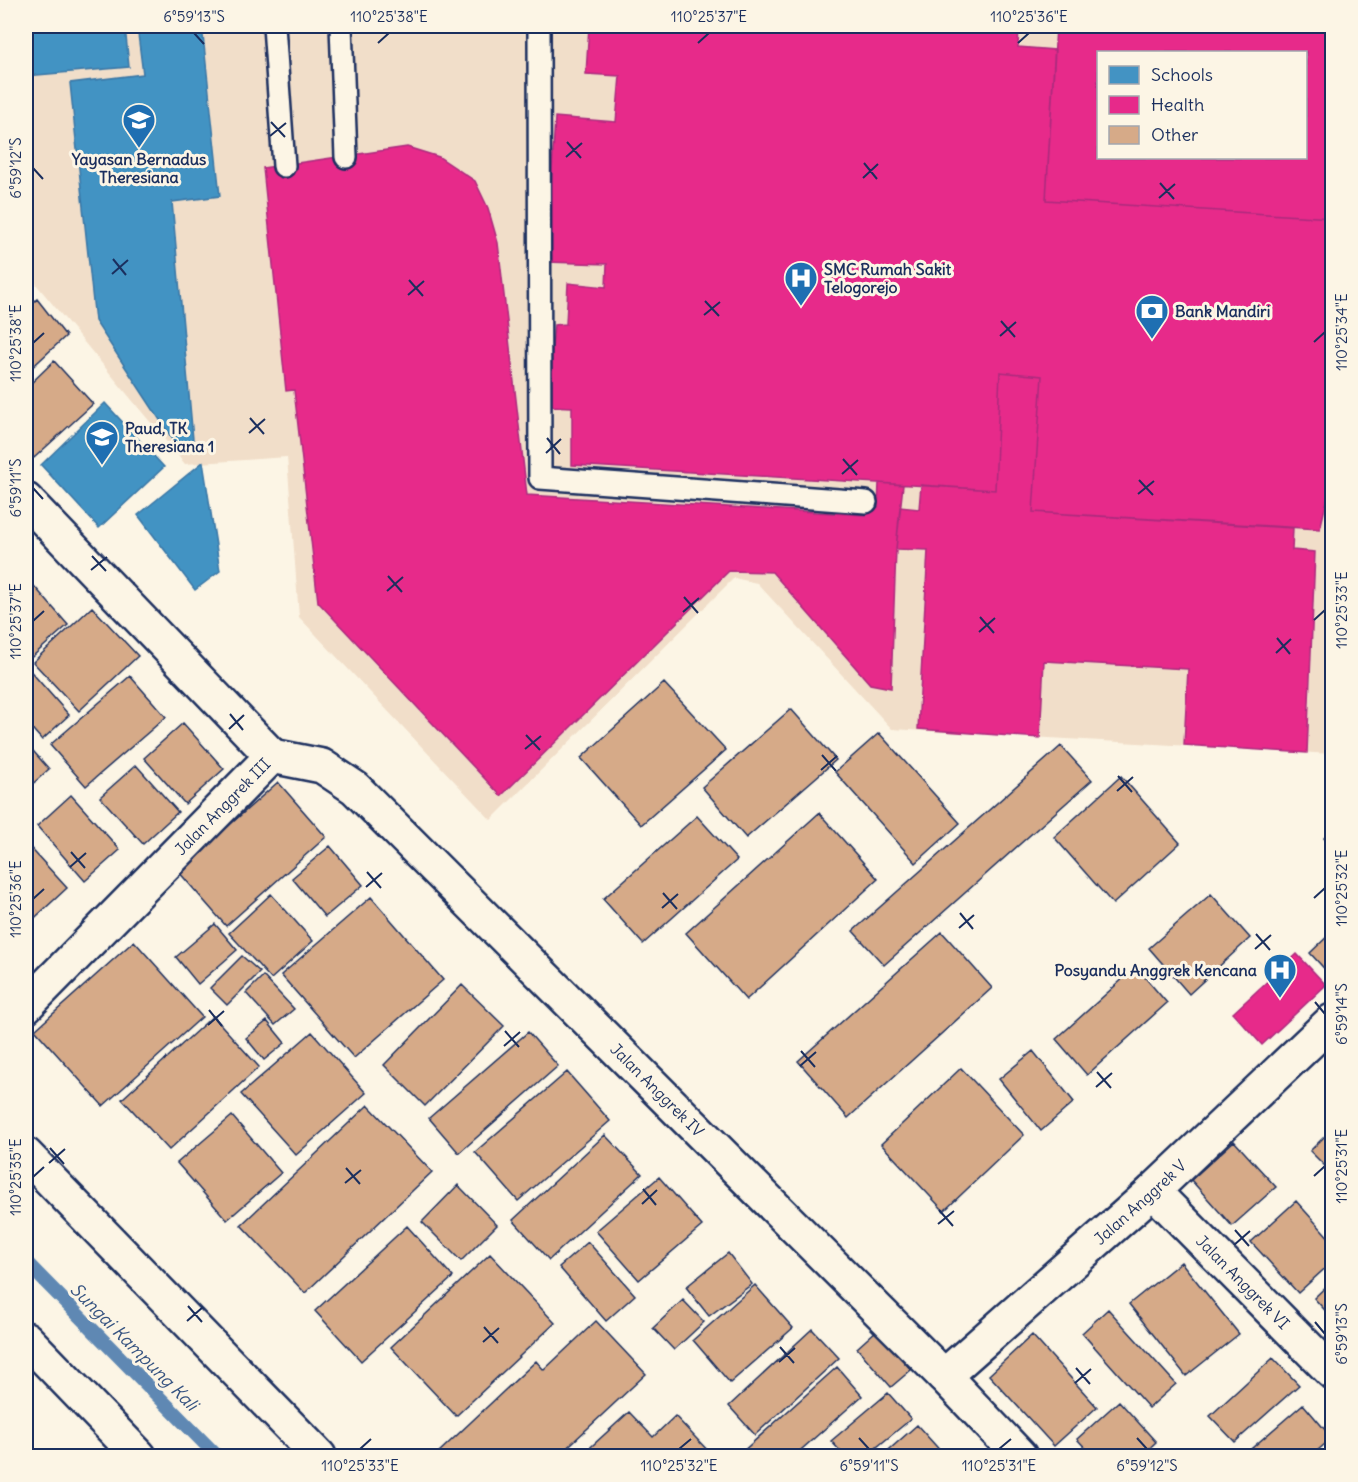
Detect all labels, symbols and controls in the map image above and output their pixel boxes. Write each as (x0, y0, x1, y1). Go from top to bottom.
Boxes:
text: 6°59'13"S (163, 7, 225, 26)
text: 110°25'38"E (350, 7, 428, 26)
text: 110°25'37"E (671, 7, 747, 26)
text: 110°25'36"E (990, 7, 1068, 26)
legend (1097, 51, 1307, 159)
text: Schools (1151, 63, 1213, 86)
text: Health (1151, 93, 1204, 116)
school or university icon: Yayasan Bernadus Theresiana (121, 102, 157, 149)
text: Other (1151, 123, 1199, 146)
text: 6°59'12"S (6, 137, 25, 199)
place label: Yayasan Bernadus Theresiana (71, 149, 206, 187)
place label: SMC Rumah Sakit Telogorejo (824, 259, 952, 298)
hospital icon: SMC Rumah Sakit Telogorejo (783, 260, 819, 307)
bank icon: Bank Mandiri (1134, 293, 1170, 340)
text: 110°25'34"E (1332, 293, 1351, 371)
place label: Bank Mandiri (1175, 301, 1270, 321)
text: 110°25'38"E (6, 304, 25, 382)
place label: Paud, TK Theresiana 1 (125, 418, 214, 456)
school or university icon: Paud, TK Theresiana 1 (84, 419, 120, 466)
text: 6°59'11"S (6, 458, 25, 518)
text: 110°25'33"E (1332, 571, 1351, 649)
text: 110°25'37"E (6, 583, 25, 659)
street label: Jalan Anggrek III (170, 754, 274, 859)
text: 110°25'32"E (1332, 849, 1351, 927)
text: 110°25'36"E (6, 860, 25, 938)
hospital icon: Posyandu Anggrek Kencana (1262, 952, 1298, 999)
place label: Posyandu Anggrek Kencana (1054, 960, 1257, 981)
text: 6°59'14"S (1332, 983, 1351, 1045)
street label: Jalan Anggrek IV (606, 1039, 708, 1141)
text: 110°25'31"E (1332, 1128, 1351, 1203)
text: 110°25'35"E (6, 1138, 25, 1216)
street label: Jalan Anggrek V (1090, 1155, 1190, 1249)
street label: Jalan Anggrek VI (1192, 1231, 1294, 1333)
water label: Sungai Kampung Kali (66, 1278, 205, 1417)
text: 6°59'13"S (1332, 1303, 1351, 1365)
text: 110°25'33"E (321, 1456, 399, 1475)
text: 110°25'32"E (640, 1456, 718, 1475)
text: 6°59'11"S (839, 1456, 899, 1475)
text: 110°25'31"E (962, 1456, 1037, 1475)
text: 6°59'12"S (1116, 1456, 1178, 1475)

